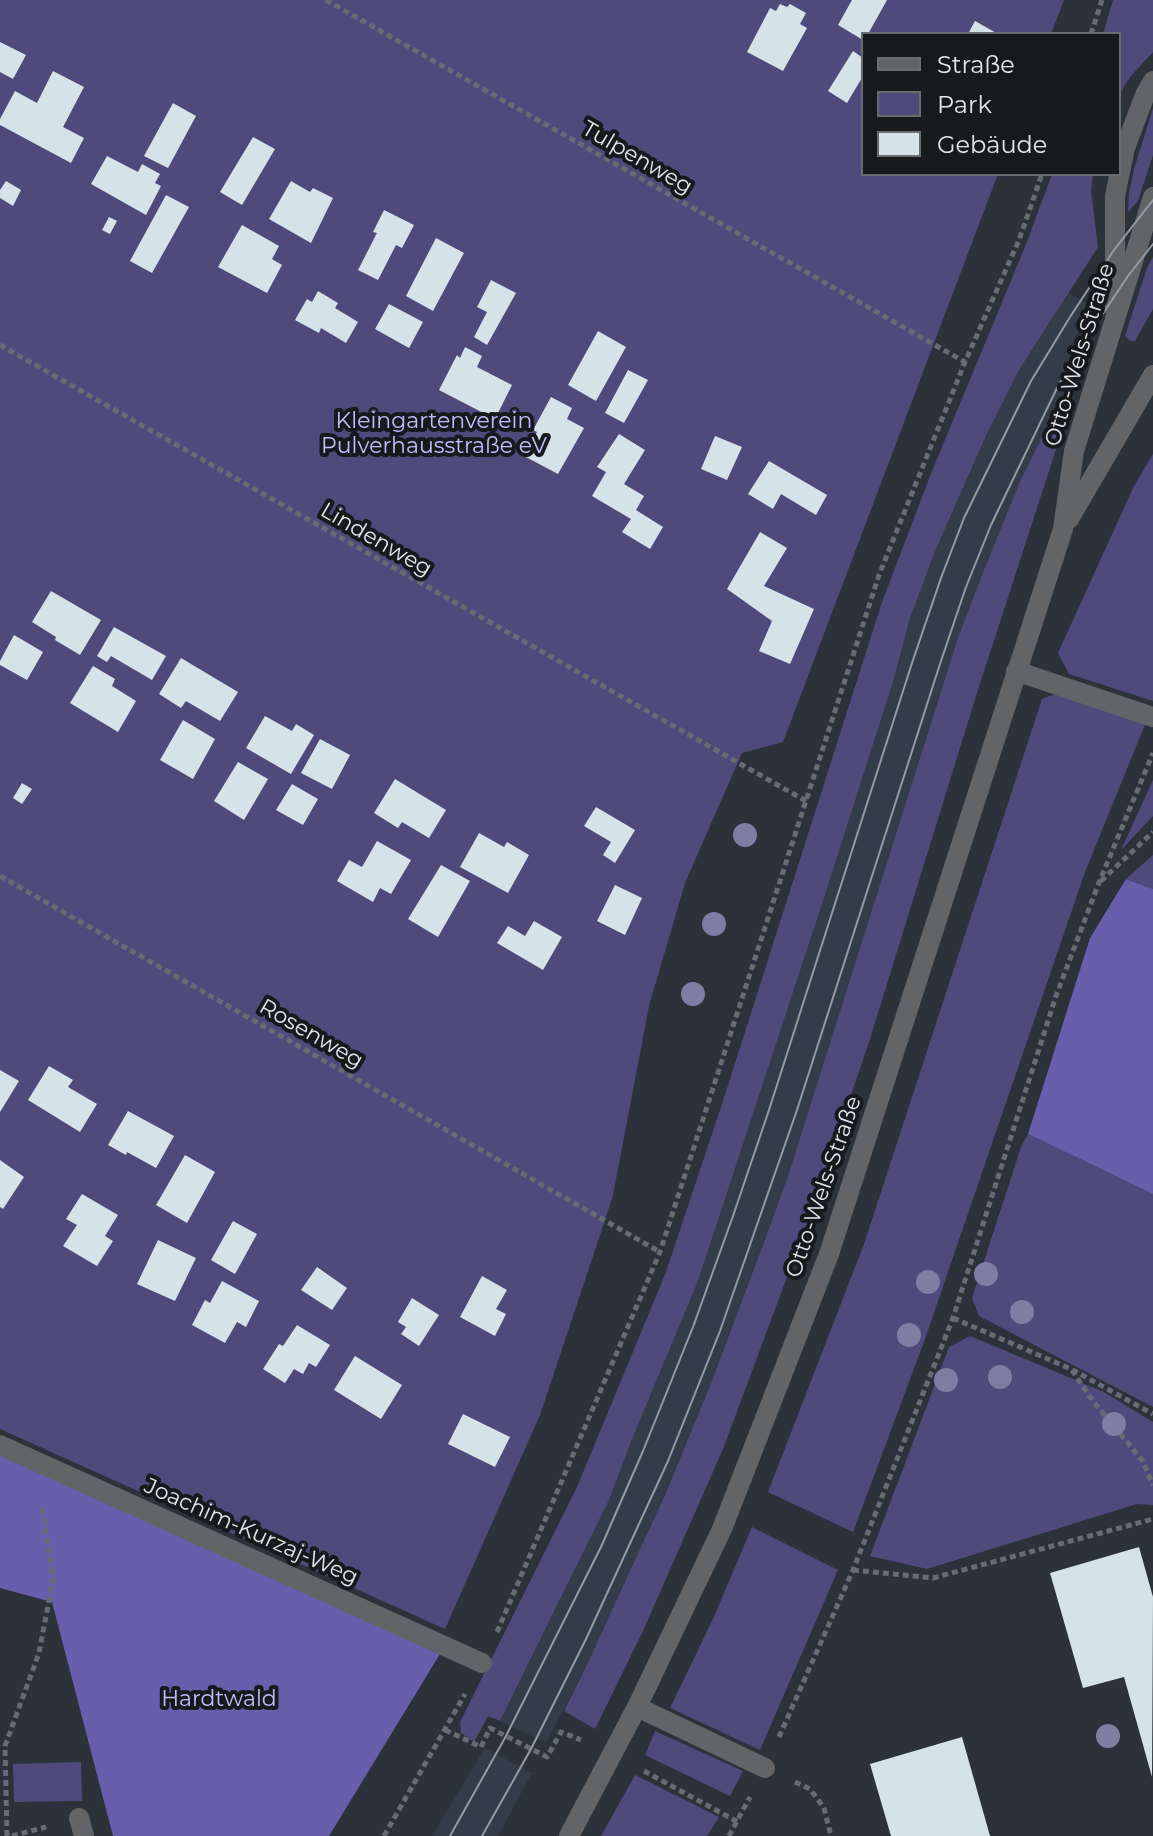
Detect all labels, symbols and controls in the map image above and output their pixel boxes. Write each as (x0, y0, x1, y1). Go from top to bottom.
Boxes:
legend (861, 32, 1121, 176)
text: Straße (937, 50, 1015, 79)
text: Park (937, 90, 992, 119)
street label: Tulpenweg (577, 116, 697, 200)
text: Gebäude (937, 130, 1047, 159)
street label: Otto-Wels-Straße (1040, 260, 1120, 450)
park label: Kleingartenverein Pulverhausstraße eV (321, 409, 547, 460)
street label: Lindenweg (316, 498, 436, 582)
street label: Rosenweg (254, 994, 368, 1074)
street label: Otto-Wels-Straße (781, 1093, 867, 1281)
street label: Joachim-Kurzaj-Weg (140, 1473, 362, 1591)
park label: Hardtwald (161, 1687, 277, 1713)

